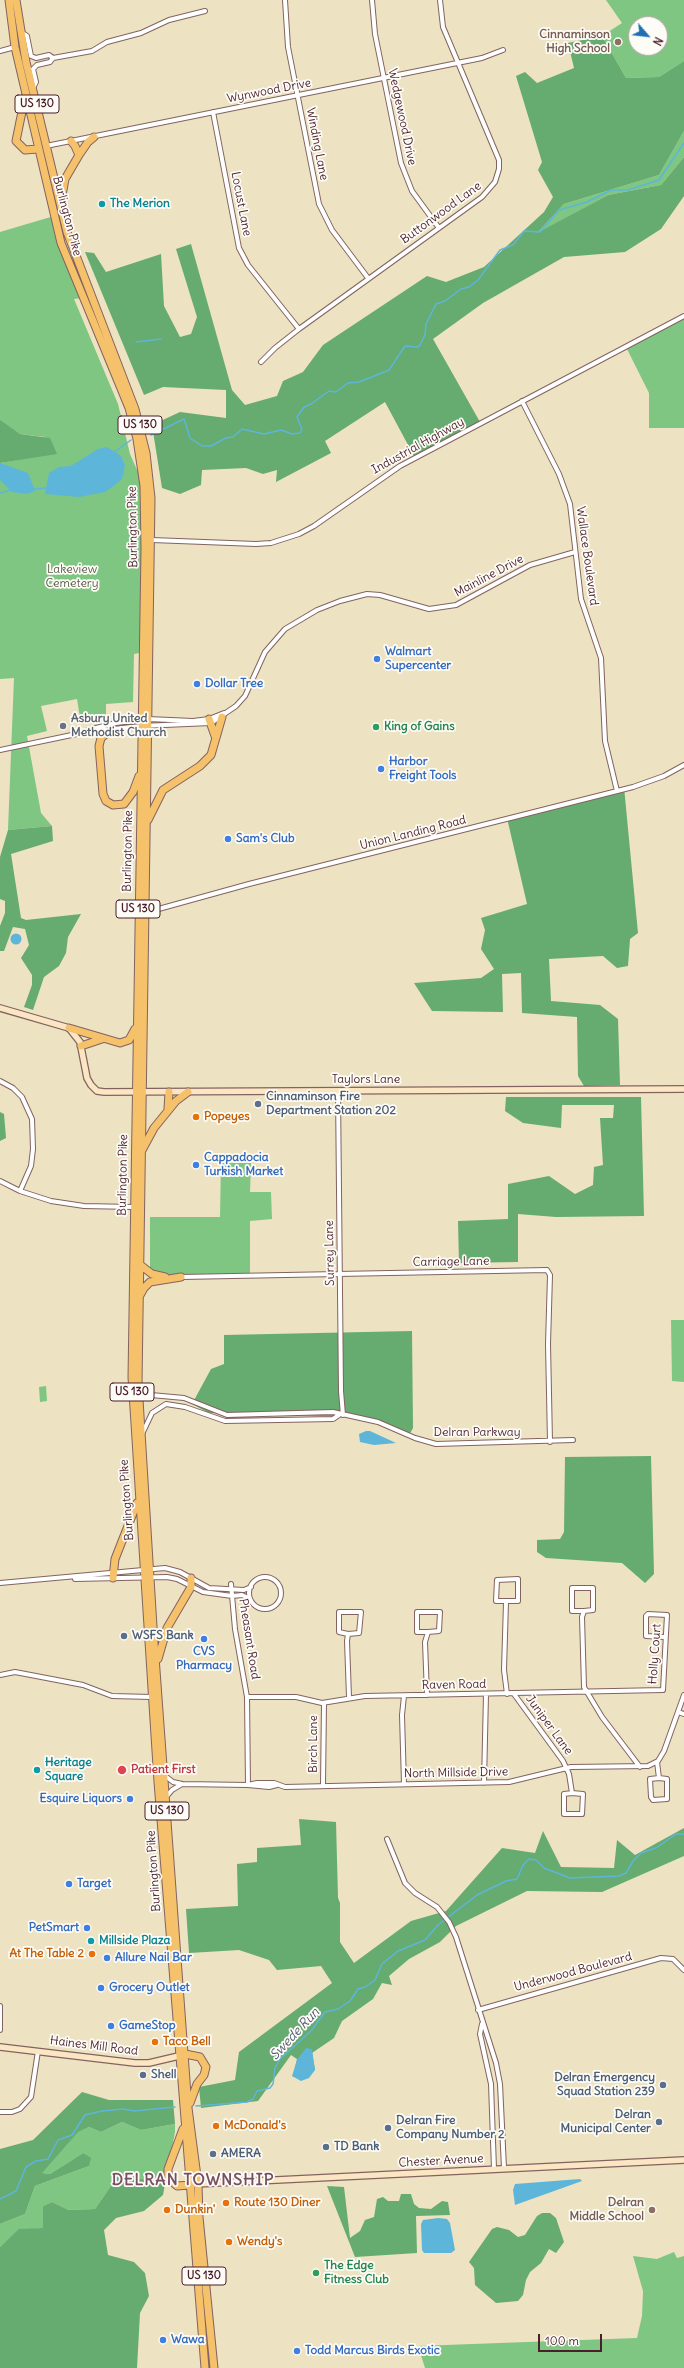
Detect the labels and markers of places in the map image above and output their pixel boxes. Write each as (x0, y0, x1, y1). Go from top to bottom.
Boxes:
place label: Cinnaminson High School (539, 28, 610, 56)
marker: Cinnaminson High School (613, 37, 623, 47)
place label: The Merion (110, 197, 170, 211)
marker: The Merion (97, 199, 107, 209)
place label: Walmart Supercenter (385, 645, 451, 673)
marker: Walmart Supercenter (372, 654, 382, 664)
place label: Dollar Tree (205, 677, 263, 691)
marker: Dollar Tree (192, 679, 202, 689)
place label: Asbury United Methodist Church (71, 712, 167, 740)
place label: King of Gains (384, 720, 455, 734)
marker: Asbury United Methodist Church (58, 721, 68, 731)
marker: King of Gains (371, 722, 381, 732)
place label: Harbor Freight Tools (389, 755, 457, 783)
marker: Harbor Freight Tools (376, 764, 386, 774)
place label: Sam's Club (236, 832, 295, 846)
marker: Sam's Club (223, 834, 233, 844)
place label: Cinnaminson Fire Department Station 202 (266, 1090, 396, 1118)
marker: Cinnaminson Fire Department Station 202 (253, 1099, 263, 1109)
place label: Popeyes (204, 1110, 250, 1124)
marker: Popeyes (191, 1112, 201, 1122)
place label: Cappadocia Turkish Market (204, 1151, 283, 1179)
marker: Cappadocia Turkish Market (191, 1160, 201, 1170)
place label: WSFS Bank (132, 1629, 194, 1643)
marker: WSFS Bank (119, 1631, 129, 1641)
marker: CVS Pharmacy (199, 1634, 209, 1644)
place label: CVS Pharmacy (176, 1645, 232, 1673)
place label: Heritage Square (45, 1756, 92, 1784)
place label: Patient First (131, 1763, 196, 1777)
marker: Patient First (116, 1764, 128, 1776)
marker: Heritage Square (32, 1765, 42, 1775)
place label: Esquire Liquors (39, 1792, 122, 1806)
marker: Esquire Liquors (125, 1794, 135, 1804)
place label: Target (77, 1877, 111, 1891)
marker: Target (64, 1879, 74, 1889)
place label: PetSmart (29, 1921, 79, 1935)
marker: PetSmart (82, 1923, 92, 1933)
place label: Millside Plaza (99, 1934, 170, 1948)
marker: Millside Plaza (86, 1936, 96, 1946)
place label: At The Table 2 (9, 1947, 84, 1961)
marker: At The Table 2 (87, 1949, 97, 1959)
place label: Allure Nail Bar (115, 1951, 192, 1965)
marker: Allure Nail Bar (102, 1953, 112, 1963)
place label: Grocery Outlet (109, 1981, 190, 1995)
marker: Grocery Outlet (96, 1983, 106, 1993)
place label: GameStop (119, 2019, 176, 2033)
marker: GameStop (106, 2021, 116, 2031)
place label: Taco Bell (163, 2035, 211, 2049)
marker: Taco Bell (150, 2037, 160, 2047)
place label: Shell (151, 2068, 176, 2082)
marker: Shell (138, 2070, 148, 2080)
place label: Delran Emergency Squad Station 239 (554, 2071, 655, 2099)
marker: Delran Emergency Squad Station 239 (658, 2080, 668, 2090)
place label: Delran Municipal Center (560, 2108, 651, 2136)
place label: Delran Fire Company Number 2 (396, 2114, 504, 2142)
marker: Delran Municipal Center (654, 2117, 664, 2127)
place label: McDonald's (224, 2119, 286, 2133)
marker: McDonald's (211, 2121, 221, 2131)
marker: Delran Fire Company Number 2 (383, 2123, 393, 2133)
place label: TD Bank (334, 2140, 379, 2154)
marker: TD Bank (321, 2142, 331, 2152)
place label: AMERA (221, 2147, 261, 2161)
marker: AMERA (208, 2149, 218, 2159)
place label: Route 130 Diner (234, 2196, 320, 2210)
place label: Delran Middle School (570, 2196, 644, 2224)
marker: Route 130 Diner (221, 2198, 231, 2208)
place label: Dunkin' (175, 2203, 215, 2217)
marker: Dunkin' (162, 2205, 172, 2215)
marker: Delran Middle School (647, 2205, 657, 2215)
place label: Wendy's (237, 2235, 282, 2249)
marker: Wendy's (224, 2237, 234, 2247)
place label: The Edge Fitness Club (324, 2259, 389, 2287)
marker: The Edge Fitness Club (311, 2268, 321, 2278)
place label: Wawa (171, 2333, 205, 2347)
marker: Wawa (158, 2335, 168, 2345)
place label: Todd Marcus Birds Exotic (305, 2344, 440, 2358)
marker: Todd Marcus Birds Exotic (292, 2346, 302, 2356)

